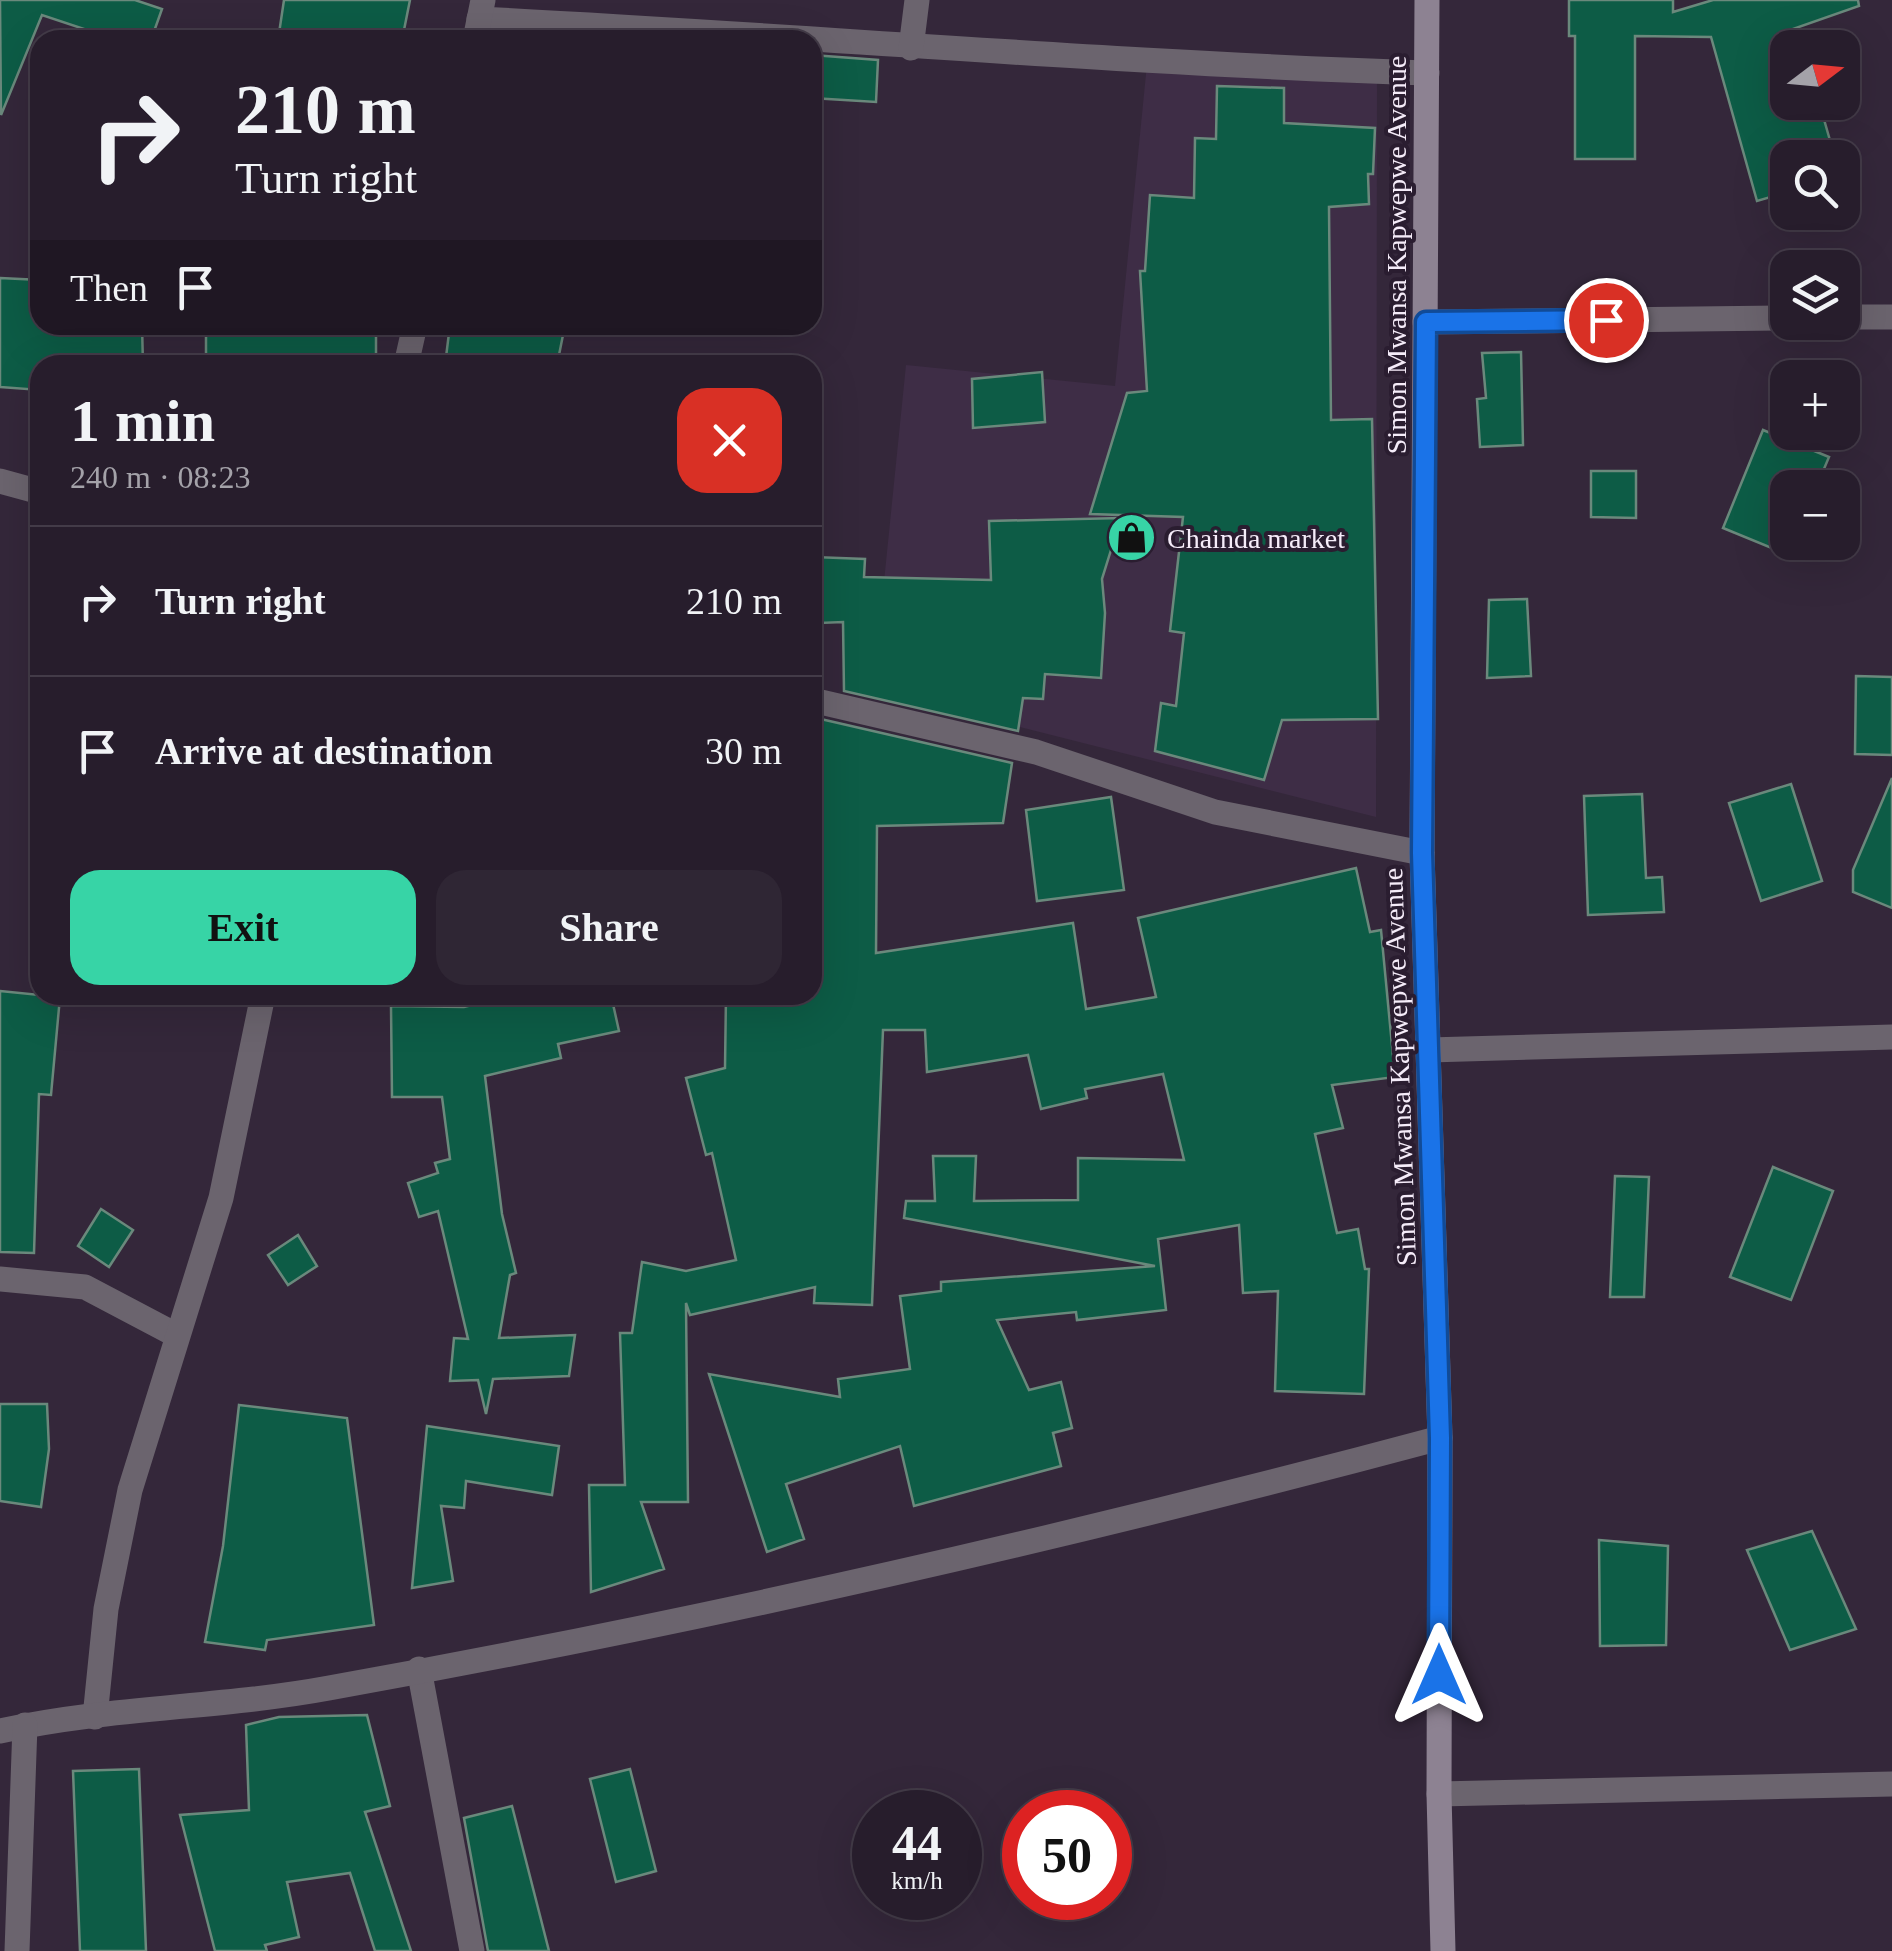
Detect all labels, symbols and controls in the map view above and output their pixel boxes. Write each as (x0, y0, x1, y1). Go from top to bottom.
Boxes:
north arrow (1770, 30, 1860, 120)
map controls (1770, 30, 1860, 560)
street label: Simon Mwansa Kapwepwe Avenue (1381, 56, 1412, 454)
icon: right (70, 70, 200, 200)
text: 210 m (235, 71, 416, 148)
button: search (1770, 140, 1860, 230)
text: Turn right (235, 153, 417, 203)
button: layers (1770, 250, 1860, 340)
icon: arrive (168, 260, 223, 315)
text: Then (70, 267, 148, 309)
pin (1564, 278, 1649, 363)
icon: arrive (1579, 293, 1634, 348)
button: + (1770, 360, 1860, 450)
text: 1 min (70, 388, 215, 454)
button: close (677, 388, 782, 493)
text: 240 m · 08:23 (70, 459, 250, 495)
button: − (1770, 470, 1860, 560)
shop icon: Chainda market (1106, 512, 1158, 564)
place label: Chainda market (1167, 523, 1345, 554)
icon: right (70, 574, 125, 629)
text: Turn right (155, 580, 326, 622)
text: 210 m (686, 580, 782, 622)
icon: arrive (70, 724, 125, 779)
text: Arrive at destination (155, 730, 493, 772)
text: 30 m (705, 730, 782, 772)
street label: Simon Mwansa Kapwepwe Avenue (1377, 867, 1422, 1267)
button: Exit (70, 870, 416, 985)
button: Share (436, 870, 782, 985)
position arrow (1387, 1623, 1491, 1727)
speed limit sign: 50 (1002, 1790, 1132, 1920)
text: 44 (892, 1815, 942, 1871)
text: km/h (891, 1867, 943, 1894)

